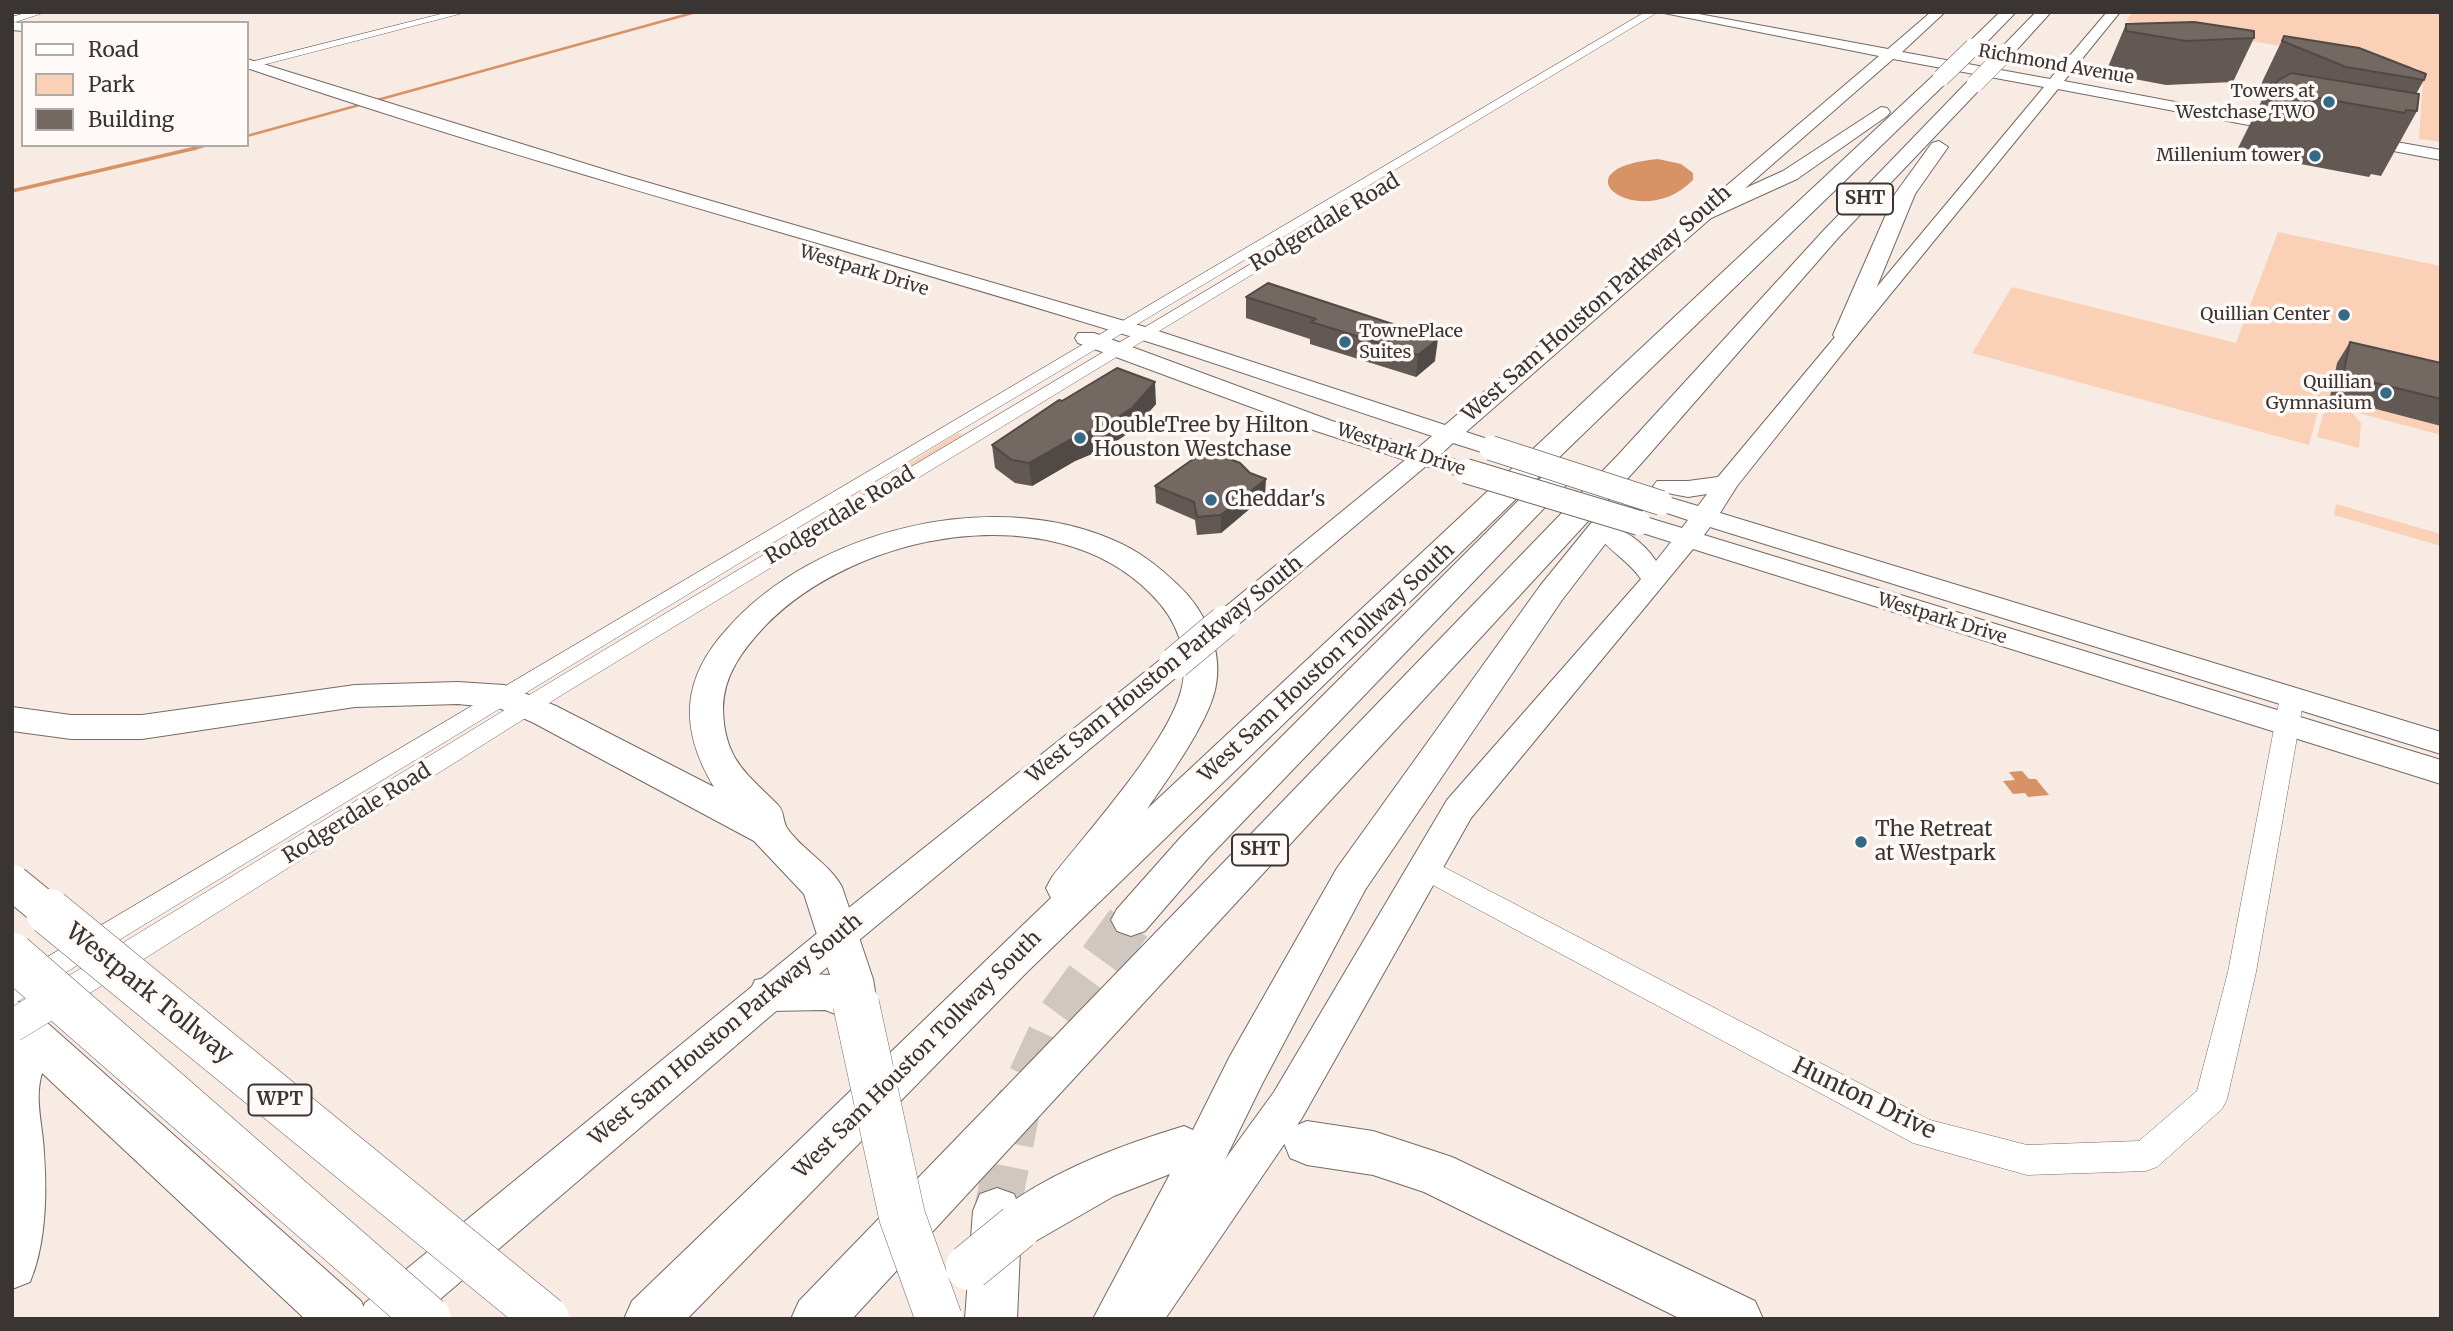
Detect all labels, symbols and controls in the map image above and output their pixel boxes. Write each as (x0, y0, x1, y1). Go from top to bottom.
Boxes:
legend (21, 21, 248, 147)
text: Road (88, 36, 139, 63)
street label: Richmond Avenue (1977, 41, 2135, 89)
text: Park (88, 71, 135, 98)
place label: Towers at Westchase TWO (2176, 81, 2315, 124)
marker: Towers at Westchase TWO (2321, 94, 2337, 110)
text: Building (88, 106, 174, 133)
place label: Millenium tower (2156, 145, 2301, 167)
marker: Millenium tower (2307, 148, 2323, 164)
street label: Rodgerdale Road (1246, 168, 1404, 278)
street label: West Sam Houston Parkway South (1457, 180, 1737, 428)
road number: SHT (1837, 183, 1893, 214)
street label: Westpark Drive (797, 241, 931, 301)
place label: Quillian Center (2200, 304, 2330, 326)
marker: Quillian Center (2336, 307, 2352, 323)
place label: TownePlace Suites (1359, 321, 1463, 364)
marker: TownePlace Suites (1337, 334, 1353, 350)
place label: Quillian Gymnasium (2266, 372, 2372, 414)
marker: Quillian Gymnasium (2378, 385, 2394, 401)
place label: DoubleTree by Hilton Houston Westchase (1094, 413, 1309, 463)
street label: Westpark Drive (1334, 419, 1468, 481)
marker: DoubleTree by Hilton Houston Westchase (1072, 430, 1088, 446)
street label: Rodgerdale Road (761, 461, 919, 571)
place label: Cheddar's (1225, 487, 1325, 513)
marker: Cheddar's (1203, 492, 1219, 508)
street label: West Sam Houston Tollway South (1194, 538, 1460, 788)
street label: West Sam Houston Parkway South (1022, 551, 1308, 789)
street label: Westpark Drive (1875, 589, 2009, 649)
street label: Rodgerdale Road (278, 758, 436, 870)
place label: The Retreat at Westpark (1875, 817, 1996, 867)
road number: SHT (1232, 834, 1288, 866)
marker: The Retreat at Westpark (1853, 834, 1869, 850)
street label: West Sam Houston Parkway South (585, 909, 867, 1151)
street label: Westpark Tollway (60, 918, 238, 1070)
street label: West Sam Houston Tollway South (789, 926, 1047, 1184)
street label: Hunton Drive (1788, 1052, 1940, 1146)
road number: WPT (248, 1084, 312, 1116)

